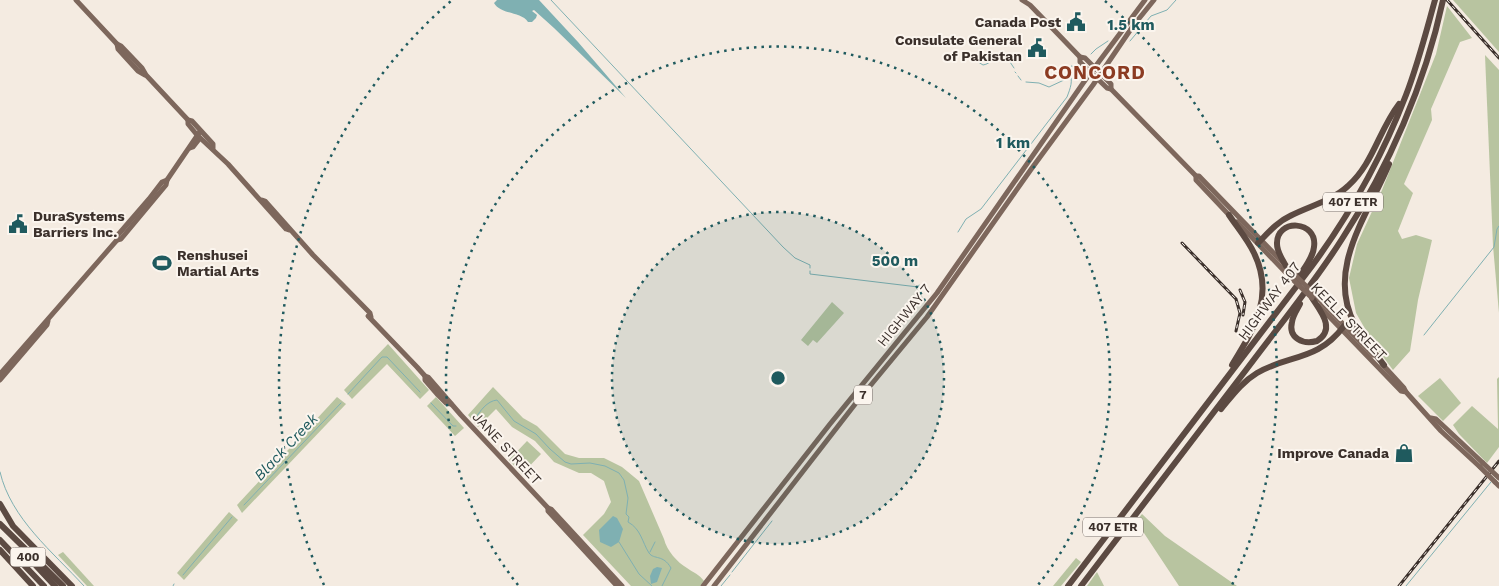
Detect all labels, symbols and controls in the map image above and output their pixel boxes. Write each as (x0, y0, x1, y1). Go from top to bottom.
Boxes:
public building icon: Canada Post (1065, 11, 1087, 33)
place label: Canada Post (975, 14, 1061, 30)
text: 1.5 km (1107, 16, 1155, 34)
place label: Consulate General of Pakistan (895, 32, 1022, 64)
public building icon: Consulate General of Pakistan (1026, 37, 1048, 59)
district label: CONCORD (1044, 61, 1146, 84)
text: 1 km (996, 134, 1030, 152)
road number: 407 ETR (1323, 192, 1383, 212)
place label: DuraSystems Barriers Inc. (33, 208, 125, 240)
public building icon: DuraSystems Barriers Inc. (7, 213, 29, 235)
place label: Renshusei Martial Arts (177, 247, 259, 279)
sports icon: Renshusei Martial Arts (151, 252, 173, 274)
text: 500 m (872, 252, 918, 270)
street label: HIGHWAY 407 (1235, 259, 1303, 343)
street label: KEELE STREET (1308, 279, 1390, 364)
street label: HIGHWAY 7 (874, 280, 934, 349)
centre of rings (769, 369, 787, 387)
road number: 7 (854, 386, 872, 404)
street label: JANE STREET (469, 408, 545, 488)
water label: Black Creek (250, 409, 322, 484)
shop icon: Improve Canada (1393, 442, 1415, 464)
place label: Improve Canada (1277, 445, 1390, 461)
road number: 407 ETR (1083, 518, 1143, 536)
road number: 400 (10, 548, 46, 566)

